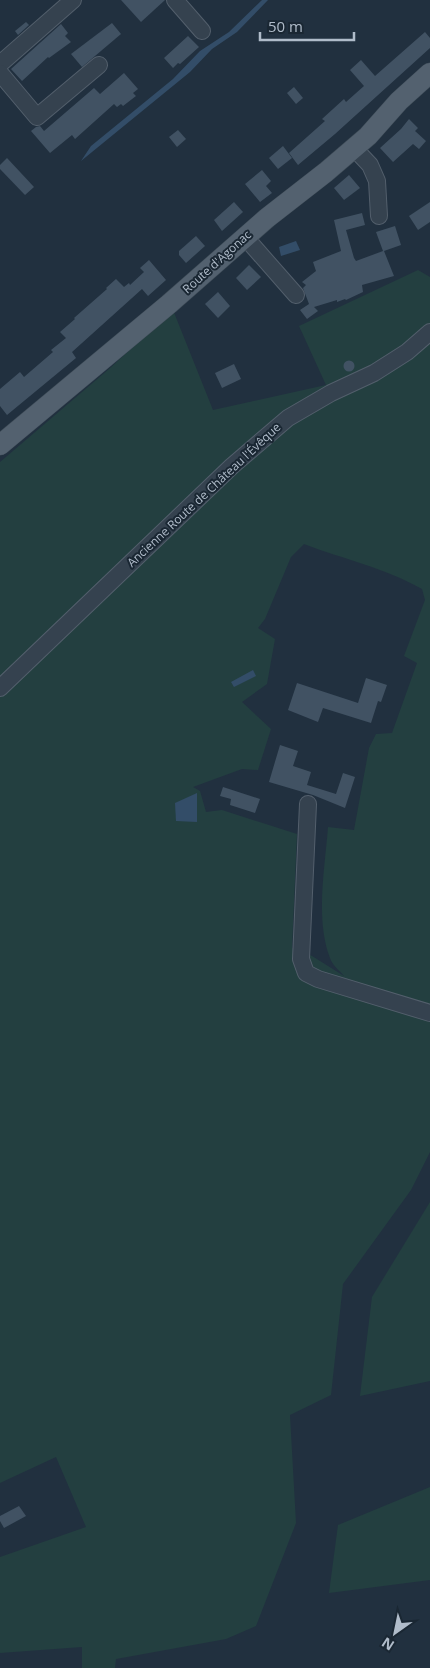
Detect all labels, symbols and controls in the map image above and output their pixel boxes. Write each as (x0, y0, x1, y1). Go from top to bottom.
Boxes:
scale bar (260, 10, 354, 42)
text: 50 m (268, 16, 303, 36)
street label: Route d'Agonac (179, 226, 255, 297)
street label: Ancienne Route de Château l'Évêque (123, 418, 284, 571)
north arrow (370, 1608, 420, 1658)
text: N (378, 1633, 398, 1655)

